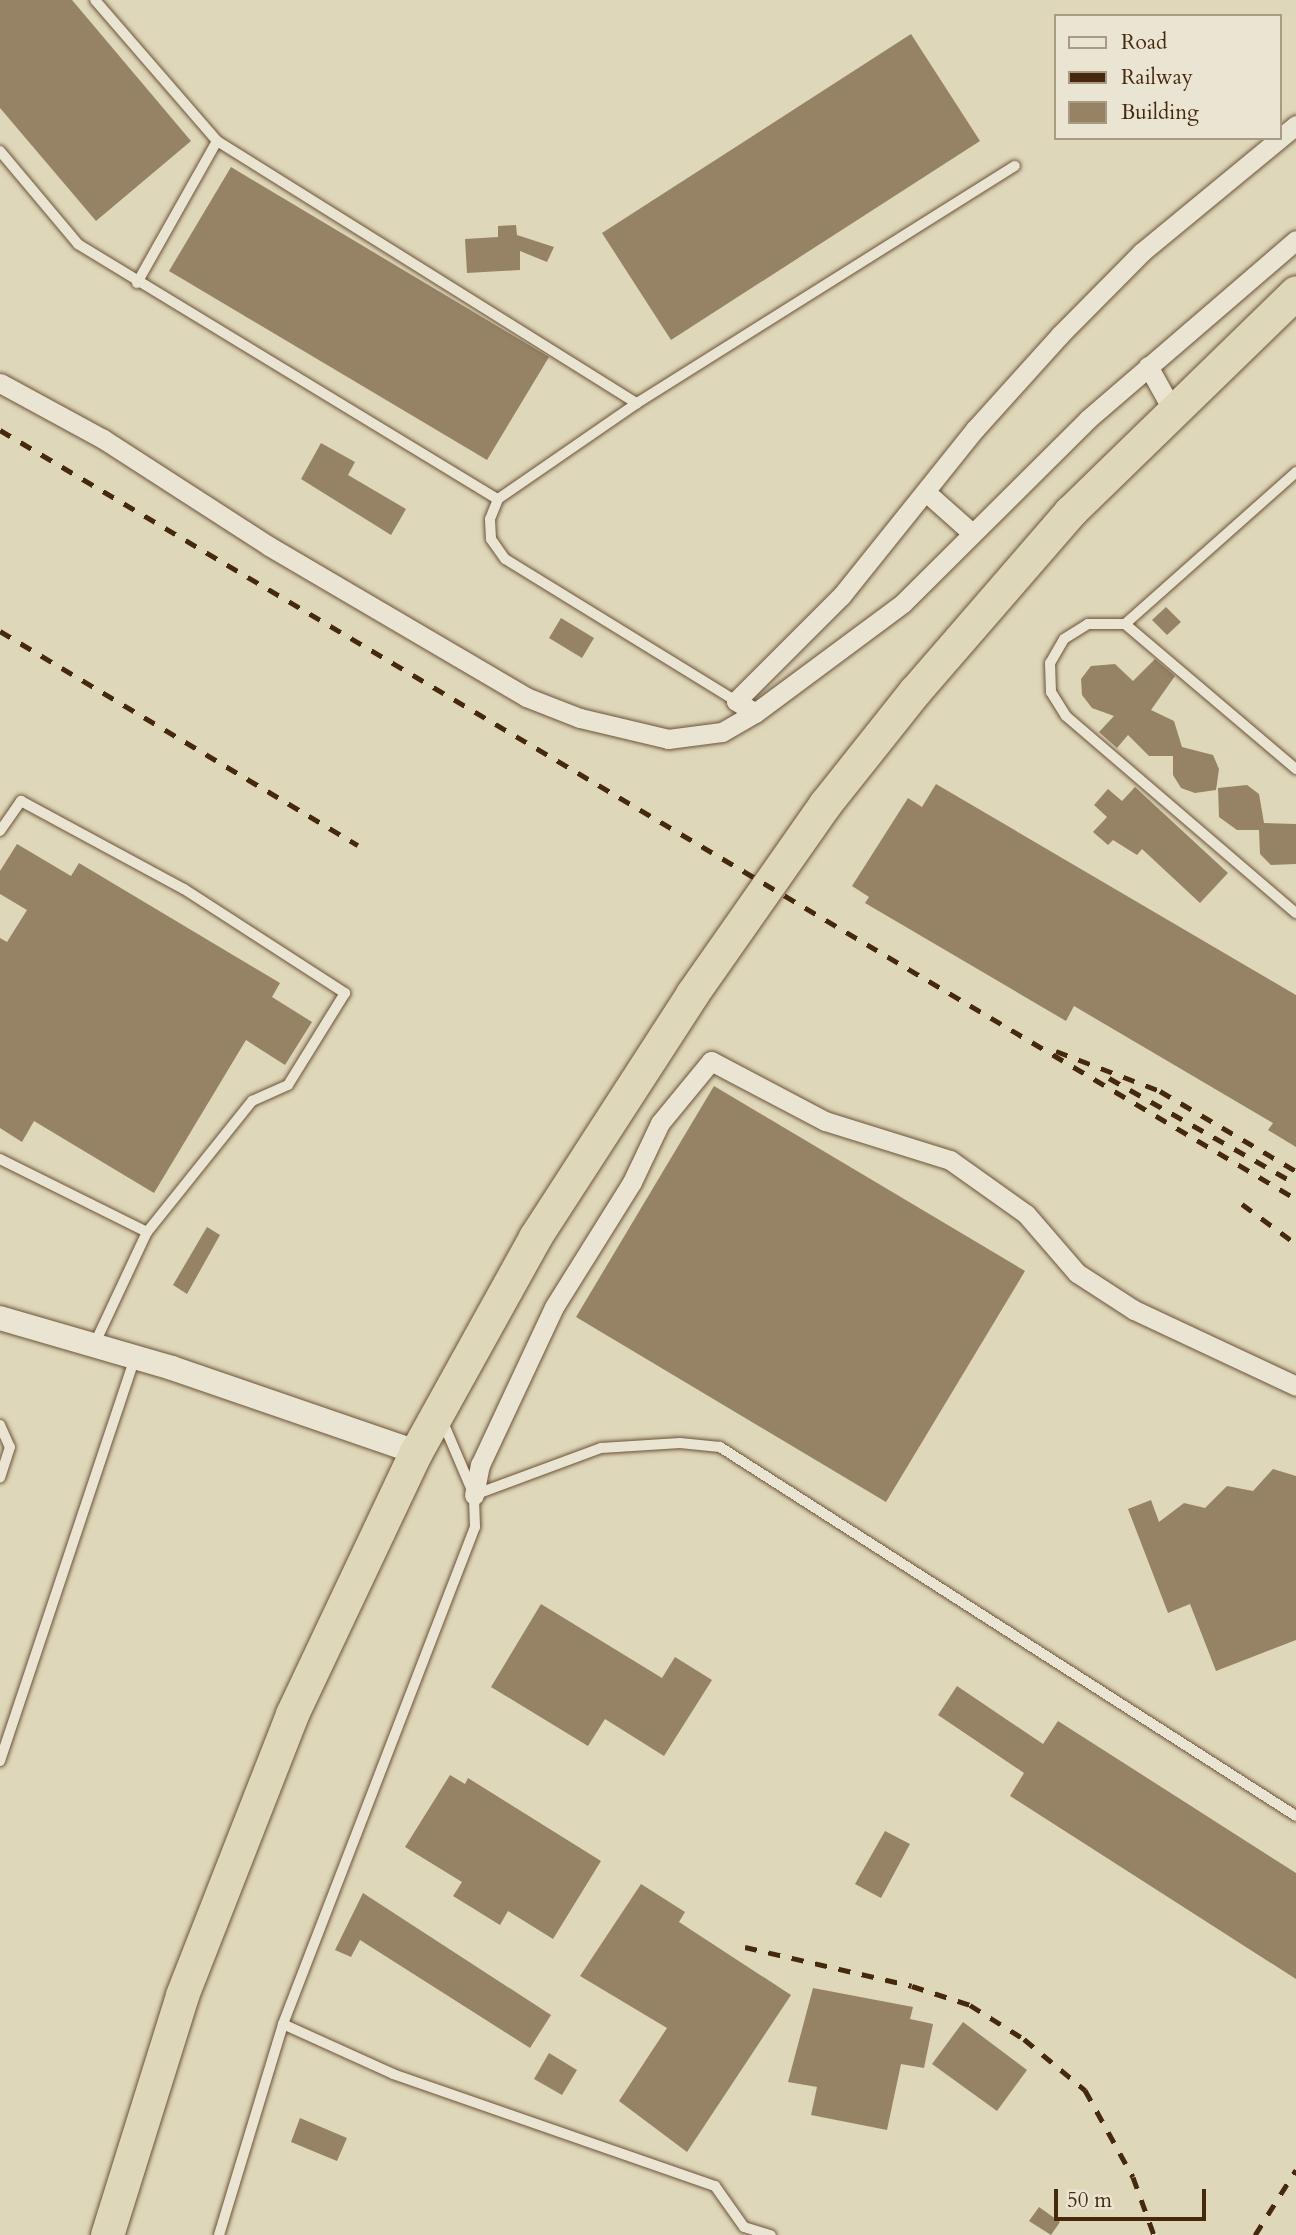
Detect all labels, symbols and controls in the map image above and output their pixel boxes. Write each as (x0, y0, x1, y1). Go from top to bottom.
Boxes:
legend (1054, 14, 1282, 140)
text: Road (1121, 28, 1167, 57)
text: Railway (1121, 63, 1193, 92)
text: Building (1121, 98, 1199, 127)
scale bar (1058, 2176, 1210, 2220)
text: 50 m (1067, 2186, 1112, 2215)

